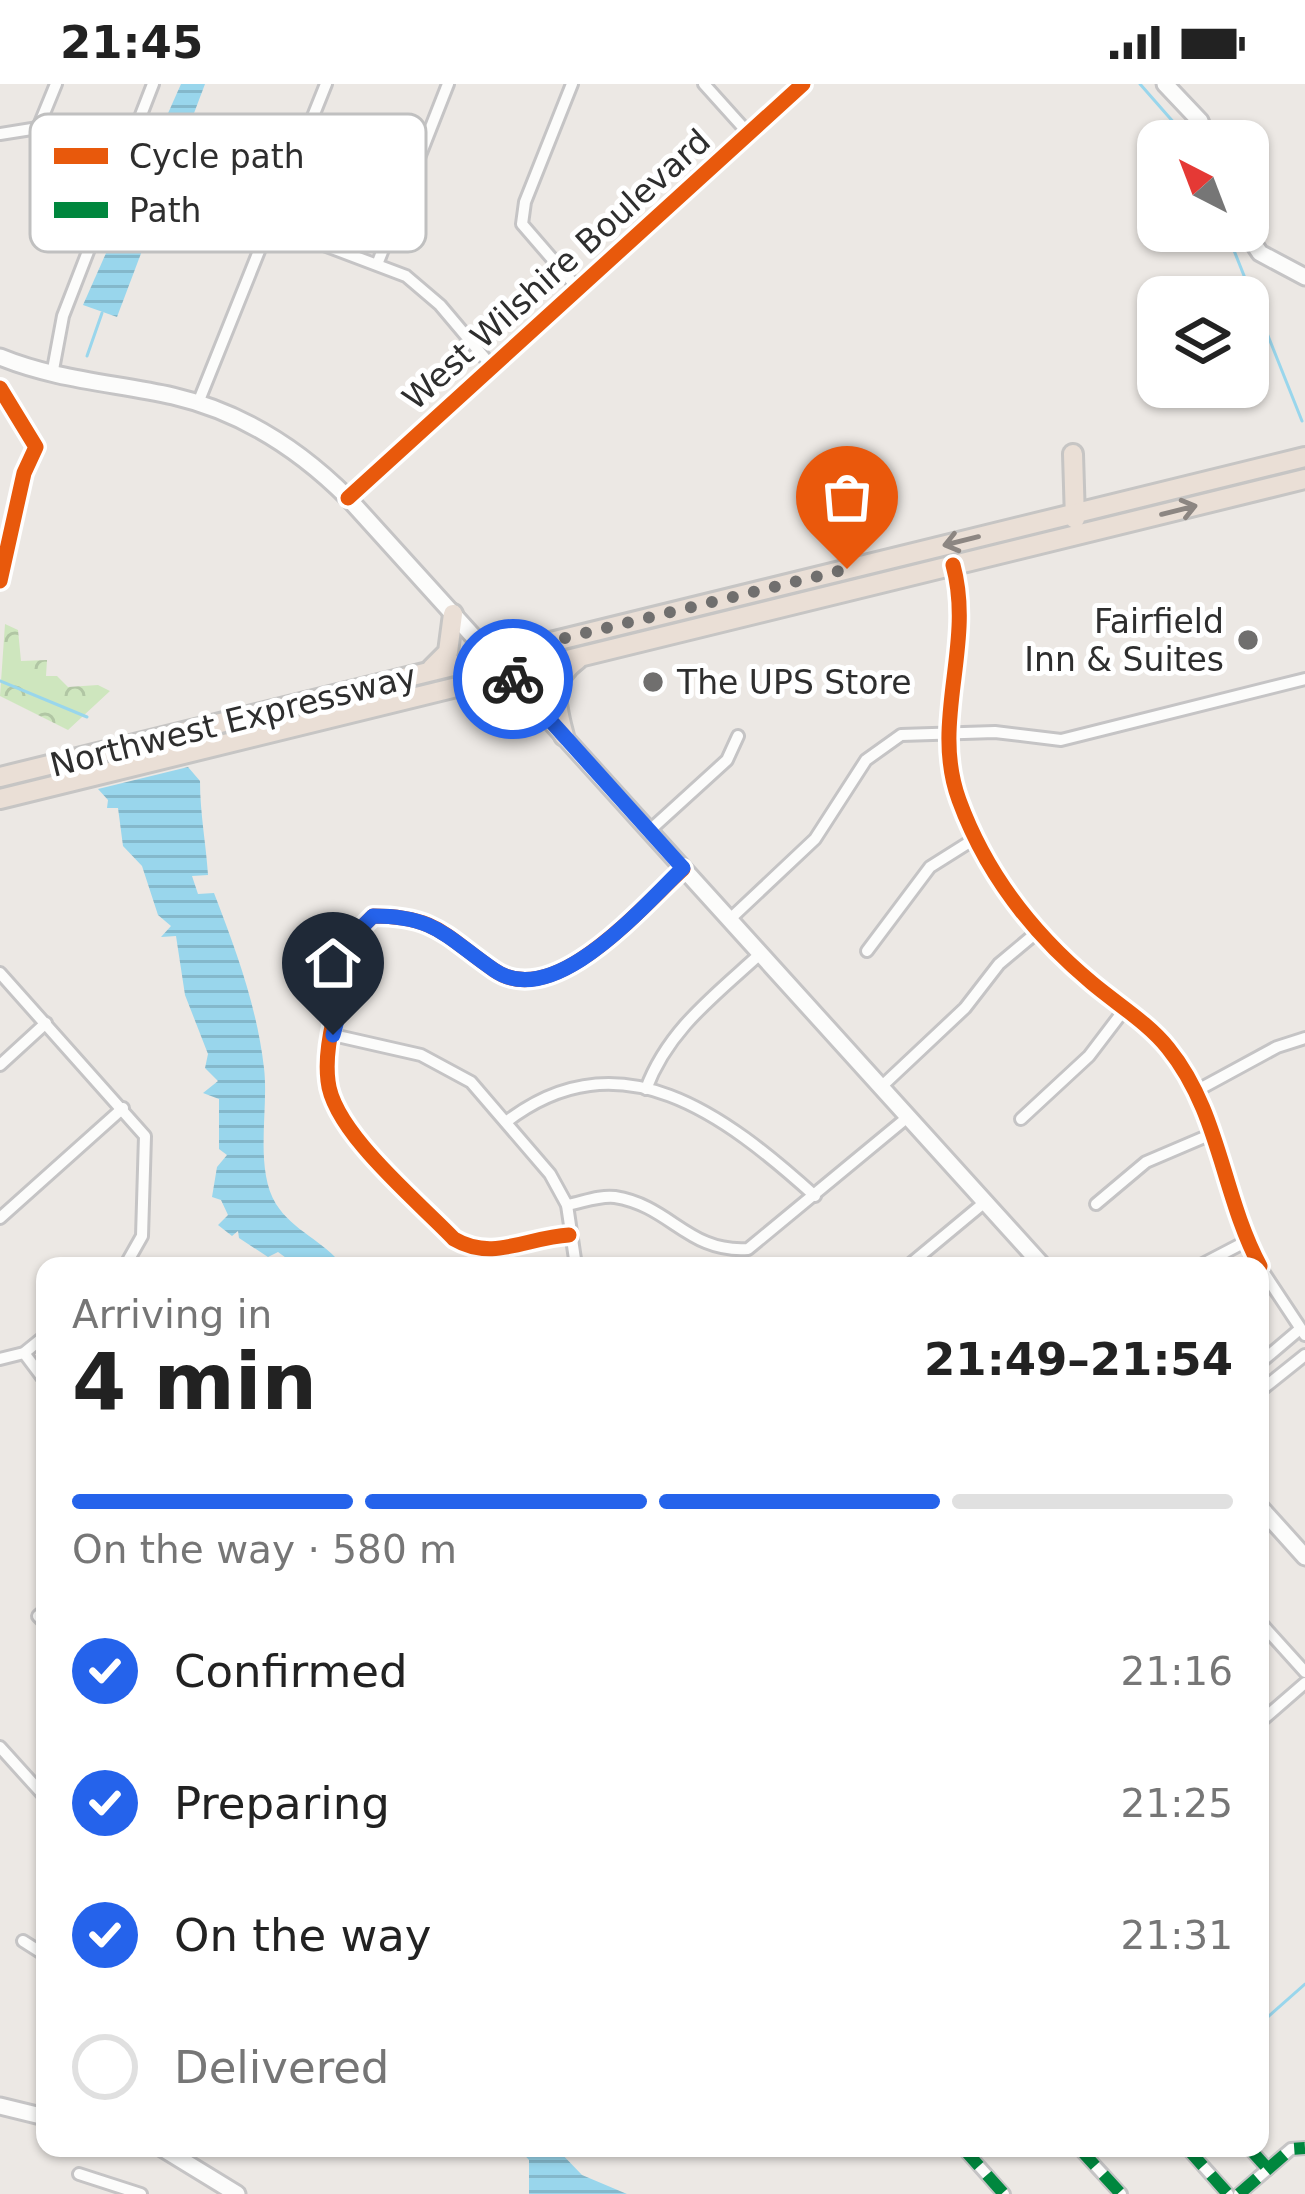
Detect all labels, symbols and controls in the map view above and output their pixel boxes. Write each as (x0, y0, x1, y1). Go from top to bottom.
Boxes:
text: 21:45 (60, 16, 203, 69)
legend (30, 114, 426, 252)
north arrow (1137, 120, 1269, 252)
map controls (1137, 120, 1269, 408)
street label: West Wilshire Boulevard (395, 121, 718, 418)
text: Cycle path (129, 137, 305, 176)
text: Path (129, 191, 202, 230)
button: layers (1137, 276, 1269, 408)
pin (796, 446, 898, 569)
icon: bag (814, 464, 880, 530)
one-way arrow (1160, 498, 1198, 520)
one-way arrow (943, 531, 981, 553)
place label: Fairfield Inn & Suites (1024, 602, 1224, 679)
courier (453, 619, 573, 739)
marker: Fairfield Inn & Suites (1235, 627, 1261, 653)
icon: bike (480, 646, 546, 712)
street label: Northwest Expressway (46, 656, 420, 785)
place label: The UPS Store (676, 663, 912, 702)
marker: The UPS Store (640, 669, 666, 695)
pin (282, 912, 384, 1035)
icon: home (300, 930, 366, 996)
text: Arriving in (72, 1292, 272, 1337)
text: 21:49–21:54 (924, 1333, 1233, 1386)
text: 4 min (72, 1337, 317, 1427)
text: On the way · 580 m (72, 1527, 457, 1572)
icon: check (72, 1638, 138, 1704)
text: Confirmed (174, 1645, 408, 1698)
text: 21:16 (1121, 1649, 1233, 1694)
icon: check (72, 1770, 138, 1836)
text: Preparing (174, 1777, 390, 1830)
text: 21:25 (1121, 1781, 1233, 1826)
icon: check (72, 1902, 138, 1968)
text: On the way (174, 1909, 431, 1962)
text: 21:31 (1121, 1913, 1233, 1958)
text: Delivered (174, 2041, 389, 2094)

